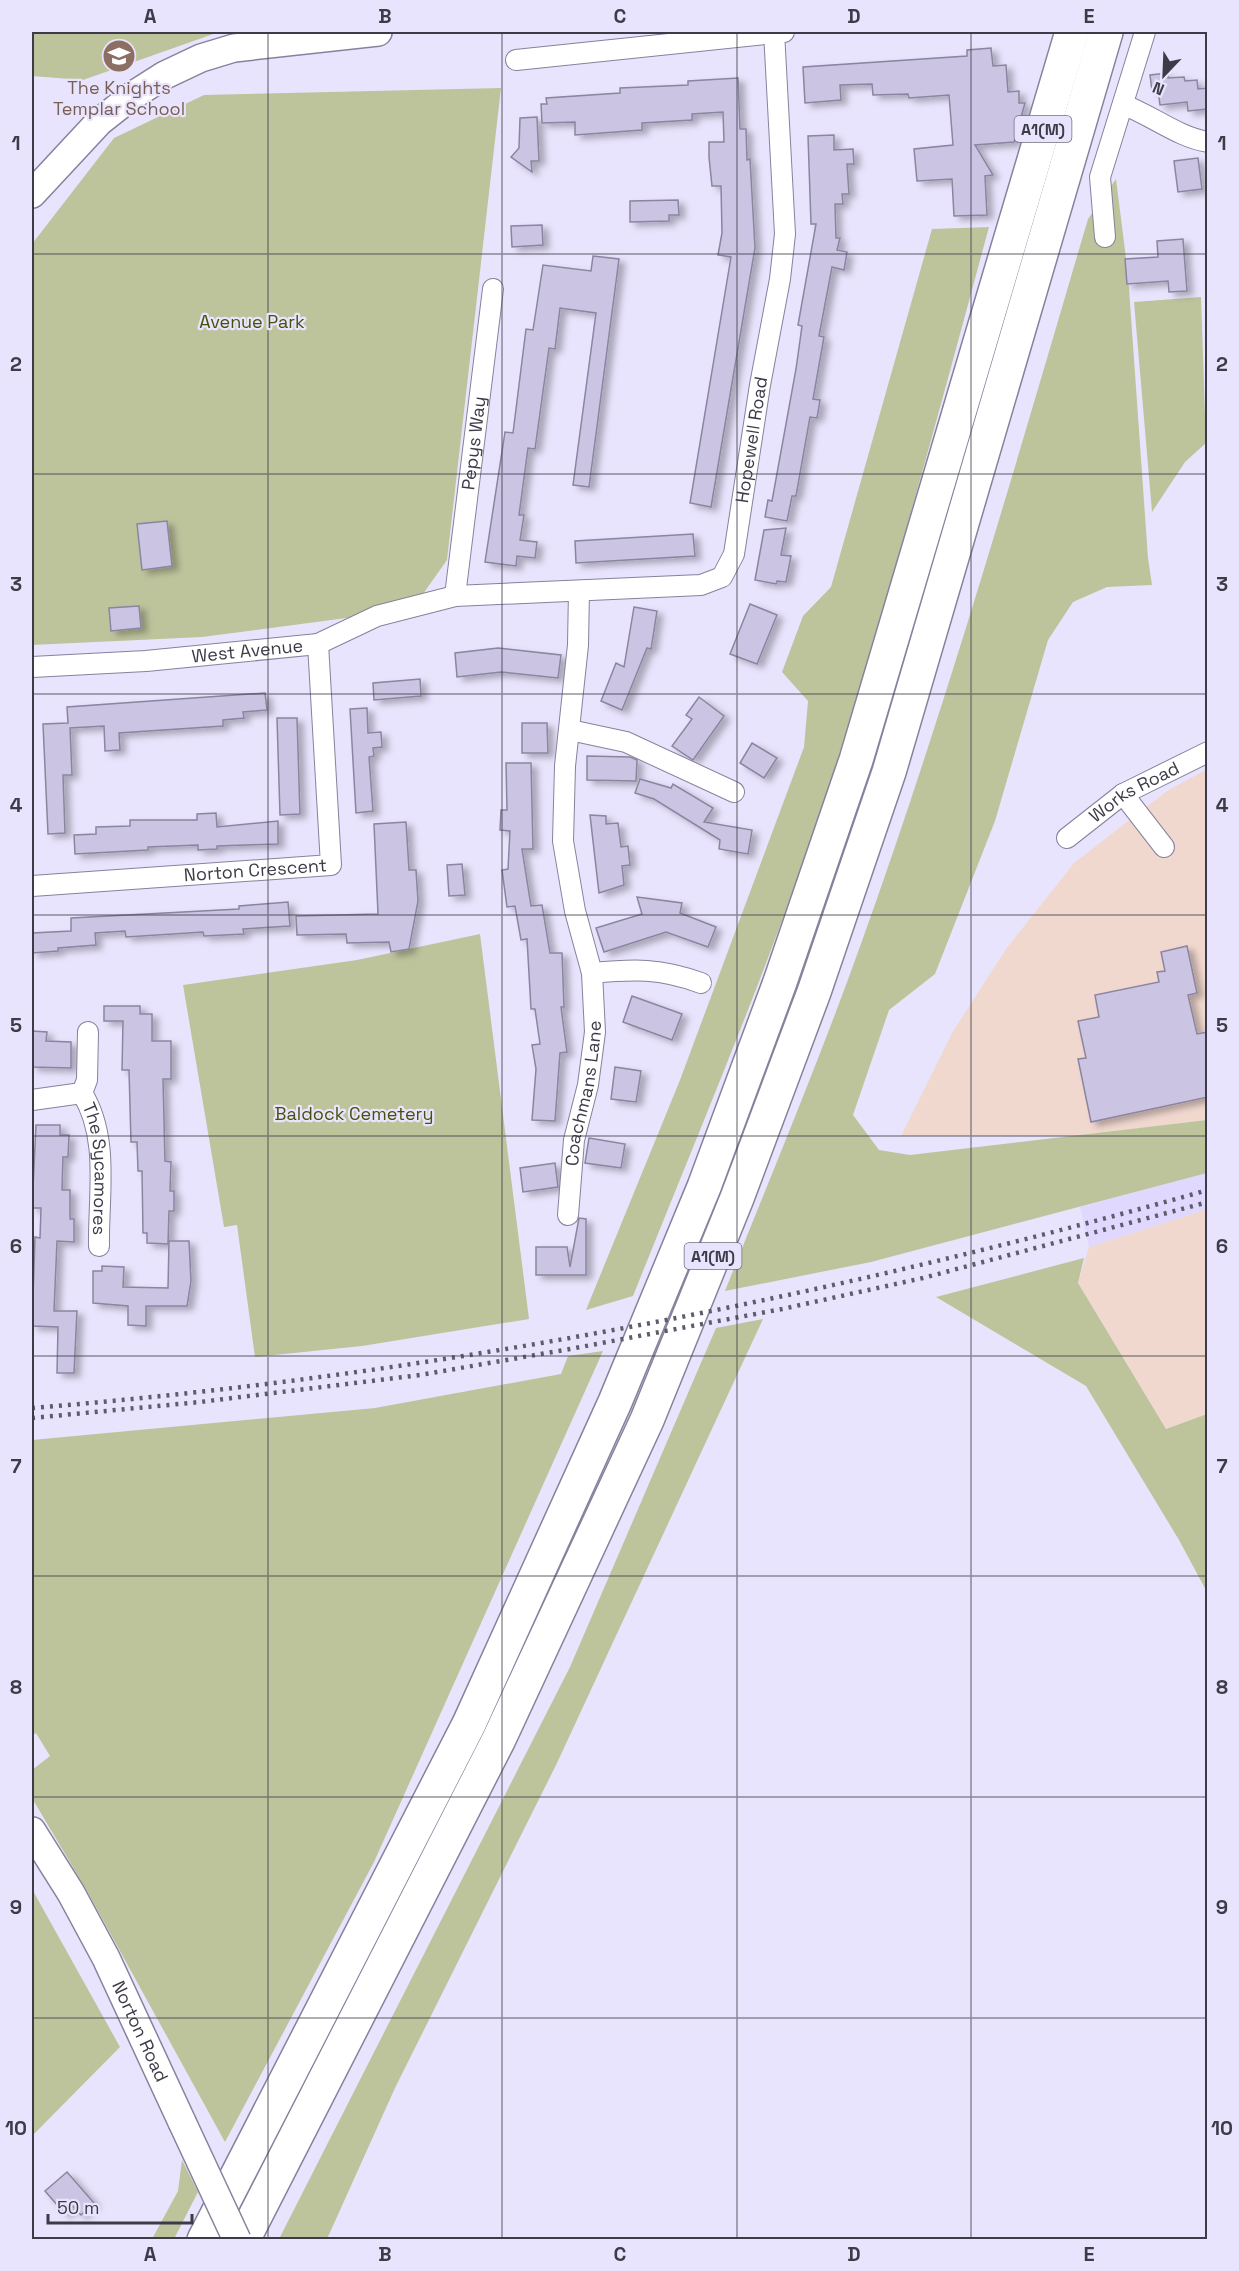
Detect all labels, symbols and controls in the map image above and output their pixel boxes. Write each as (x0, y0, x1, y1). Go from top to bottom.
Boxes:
text: A (144, 3, 157, 29)
text: B (378, 3, 392, 29)
text: C (614, 3, 627, 29)
text: D (847, 3, 861, 29)
text: E (1083, 3, 1095, 29)
school or university icon: The Knights Templar School (101, 38, 137, 74)
north arrow (1134, 45, 1194, 105)
place label: The Knights Templar School (53, 76, 185, 120)
text: N (1149, 77, 1167, 100)
road number: A1(M) (1014, 116, 1072, 142)
text: 1 (11, 130, 21, 156)
text: 1 (1217, 130, 1227, 156)
park label: Avenue Park (199, 310, 305, 333)
text: 2 (10, 351, 22, 377)
text: 2 (1216, 351, 1228, 377)
street label: Hopewell Road (730, 375, 772, 505)
street label: Pepys Way (456, 395, 491, 491)
text: 3 (10, 571, 22, 597)
text: 3 (1216, 571, 1228, 597)
street label: West Avenue (191, 634, 304, 667)
street label: Works Road (1084, 756, 1183, 827)
text: 4 (10, 792, 23, 818)
text: 4 (1216, 792, 1229, 818)
street label: Norton Crescent (183, 853, 328, 886)
text: 5 (10, 1012, 22, 1038)
text: 5 (1216, 1012, 1228, 1038)
street label: Coachmans Lane (560, 1020, 606, 1167)
street label: The Sycamores (78, 1099, 113, 1235)
park label: Baldock Cemetery (275, 1102, 433, 1125)
text: 6 (10, 1233, 22, 1259)
text: 6 (1216, 1233, 1228, 1259)
road number: A1(M) (684, 1243, 742, 1269)
text: 7 (10, 1453, 22, 1479)
text: 7 (1216, 1453, 1228, 1479)
text: 8 (10, 1674, 22, 1700)
text: 8 (1216, 1674, 1228, 1700)
text: 9 (10, 1894, 22, 1920)
text: 9 (1216, 1894, 1228, 1920)
street label: Norton Road (107, 1977, 174, 2085)
text: 10 (5, 2115, 27, 2141)
text: 10 (1211, 2115, 1233, 2141)
scale bar (48, 2187, 192, 2225)
text: 50 m (57, 2196, 99, 2219)
text: A (144, 2241, 157, 2267)
text: B (378, 2241, 392, 2267)
text: C (614, 2241, 627, 2267)
text: D (847, 2241, 861, 2267)
text: E (1083, 2241, 1095, 2267)

